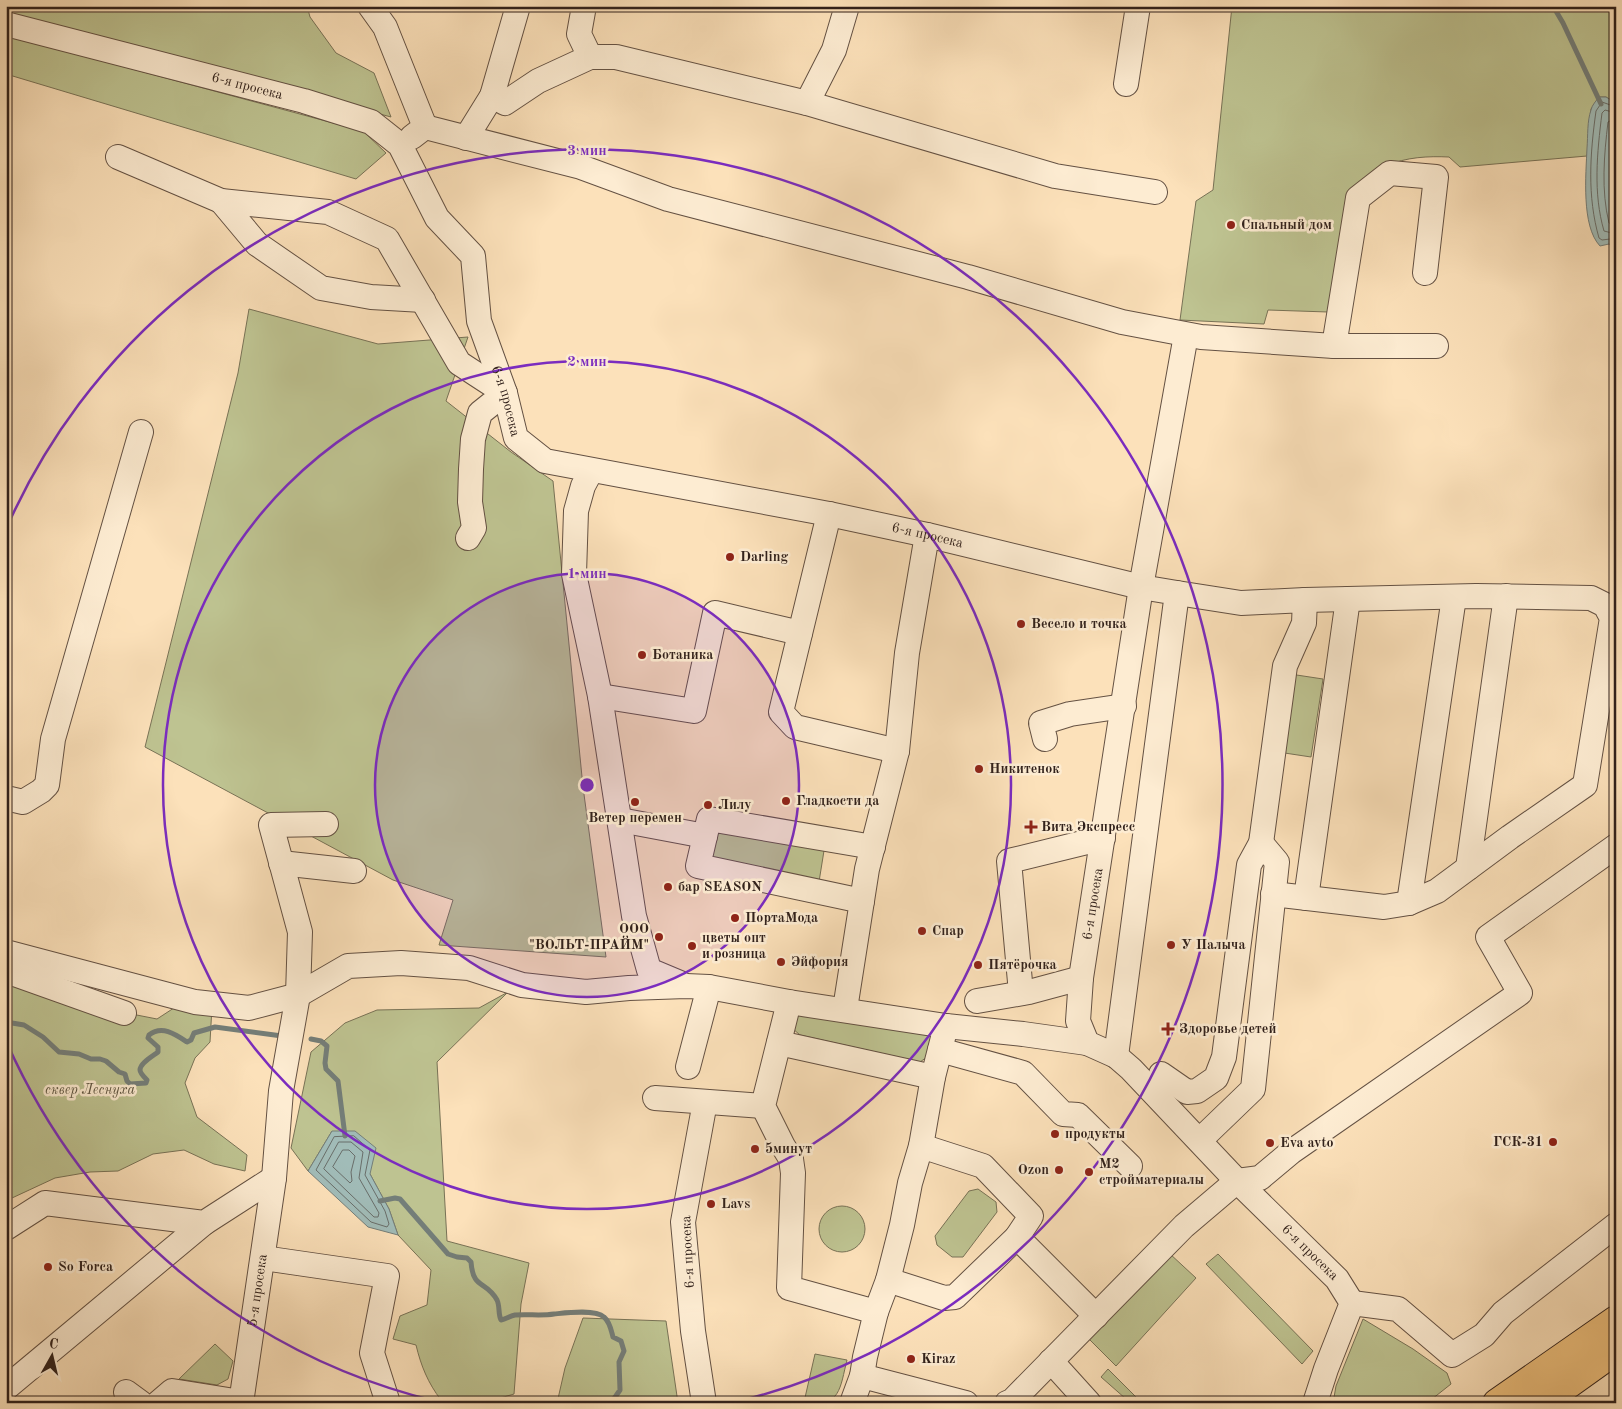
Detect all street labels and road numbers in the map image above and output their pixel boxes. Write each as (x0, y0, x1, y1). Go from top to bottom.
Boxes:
street label: 6-я просека (210, 70, 284, 102)
street label: 6-я просека (489, 364, 522, 438)
street label: 6-я просека (890, 521, 965, 551)
street label: 6-я просека (1080, 867, 1106, 941)
street label: 6-я просека (679, 1215, 697, 1289)
street label: 6-я просека (1279, 1222, 1341, 1283)
street label: 5-я просека (245, 1253, 270, 1327)

